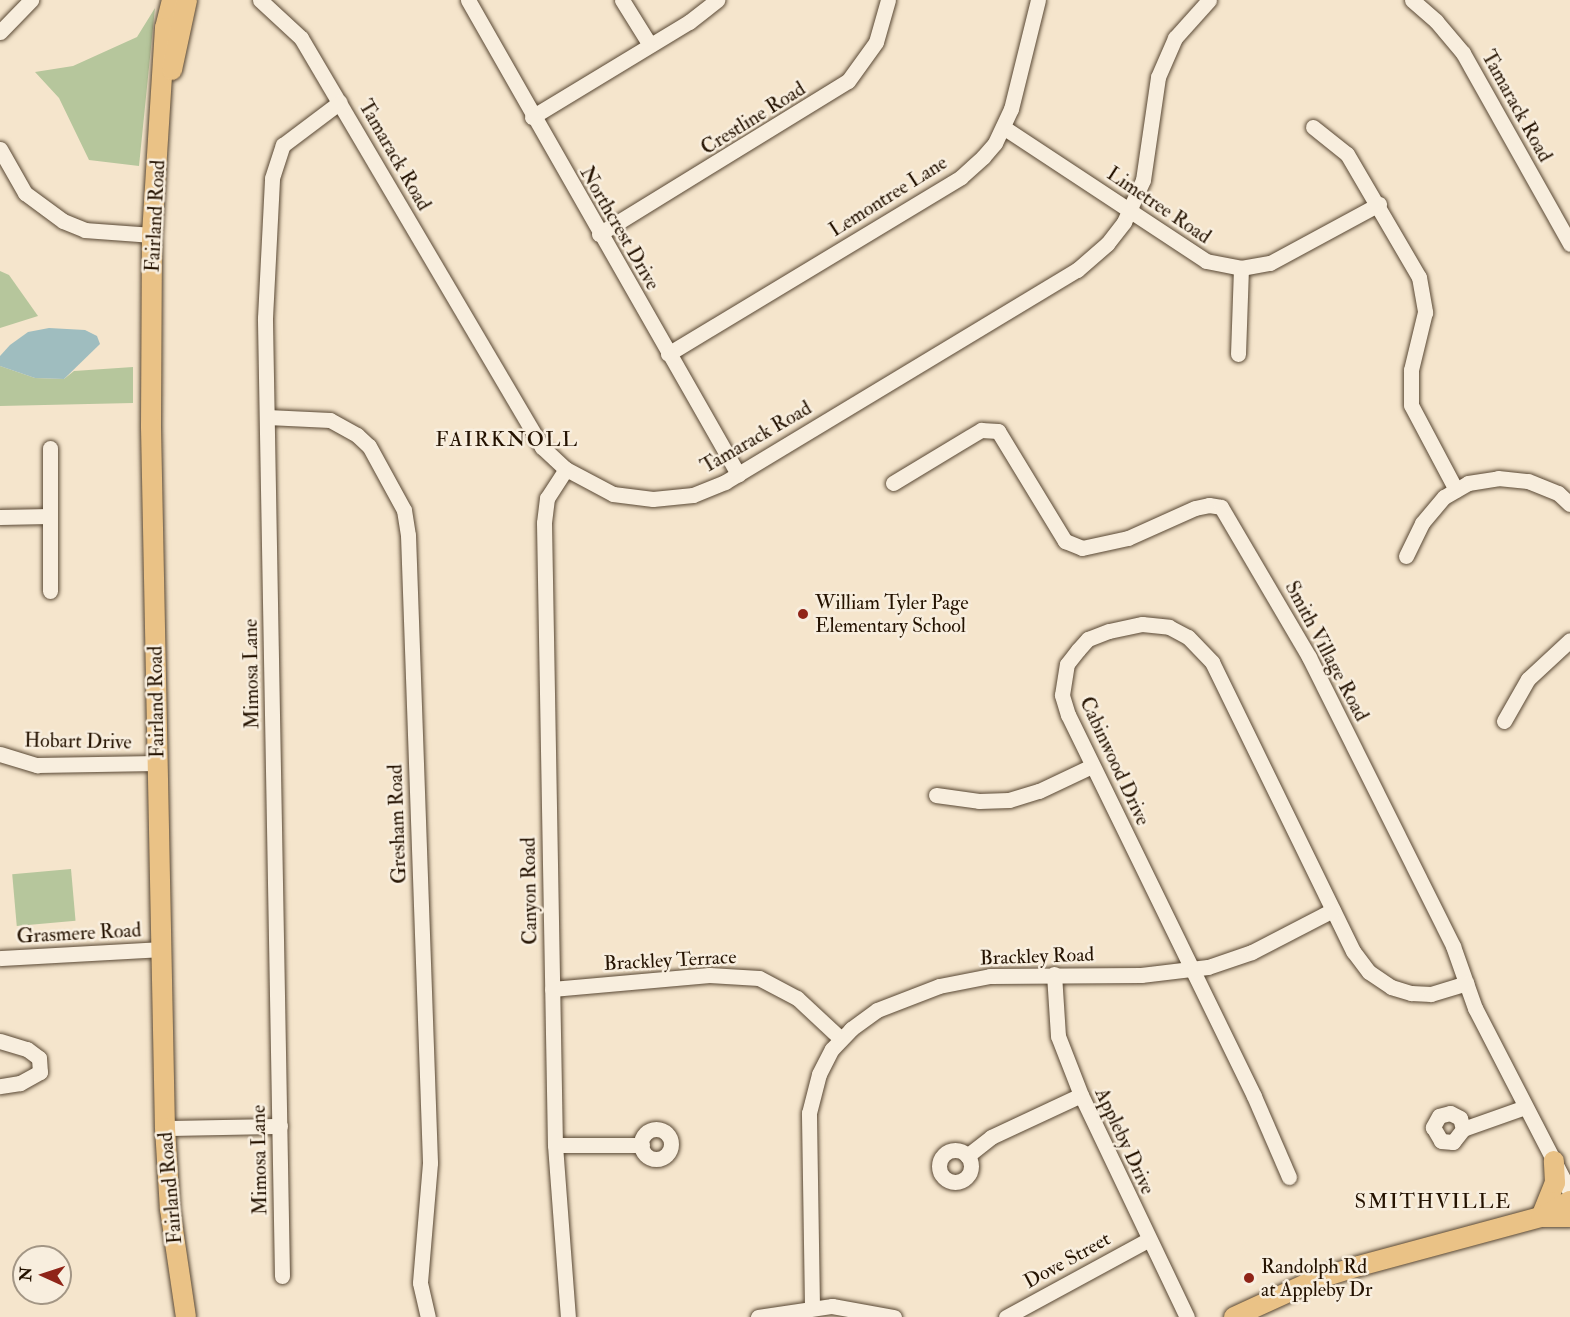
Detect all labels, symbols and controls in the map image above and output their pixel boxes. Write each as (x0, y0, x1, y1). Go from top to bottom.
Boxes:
street label: Tamarack Road (1476, 46, 1558, 166)
street label: Crestline Road (696, 76, 810, 160)
street label: Tamarack Road (354, 95, 436, 215)
street label: Lemontree Lane (825, 150, 951, 242)
street label: Fairland Road (140, 159, 170, 273)
street label: Limetree Road (1102, 161, 1216, 249)
street label: Northcrest Drive (575, 162, 665, 294)
street label: Tamarack Road (696, 396, 816, 478)
district label: FAIRKNOLL (435, 427, 579, 453)
street label: Smith Village Road (1280, 577, 1374, 725)
place label: William Tyler Page Elementary School (815, 590, 969, 637)
marker: William Tyler Page Elementary School (796, 607, 810, 621)
street label: Mimosa Lane (238, 619, 264, 729)
street label: Fairland Road (143, 646, 169, 758)
street label: Cabinwood Drive (1075, 693, 1155, 829)
street label: Hobart Drive (24, 728, 132, 754)
street label: Gresham Road (383, 764, 411, 884)
street label: Canyon Road (516, 837, 542, 945)
street label: Grasmere Road (16, 918, 142, 948)
street label: Brackley Road (979, 942, 1095, 970)
street label: Brackley Terrace (603, 945, 737, 975)
street label: Appleby Drive (1090, 1084, 1160, 1198)
street label: Mimosa Lane (246, 1105, 272, 1215)
street label: Fairland Road (153, 1131, 187, 1245)
district label: SMITHVILLE (1354, 1189, 1512, 1215)
street label: Dove Street (1020, 1226, 1114, 1294)
north arrow (12, 1245, 72, 1305)
place label: Randolph Rd at Appleby Dr (1261, 1254, 1373, 1301)
text: N (16, 1266, 36, 1282)
marker: Randolph Rd at Appleby Dr (1242, 1271, 1256, 1285)

